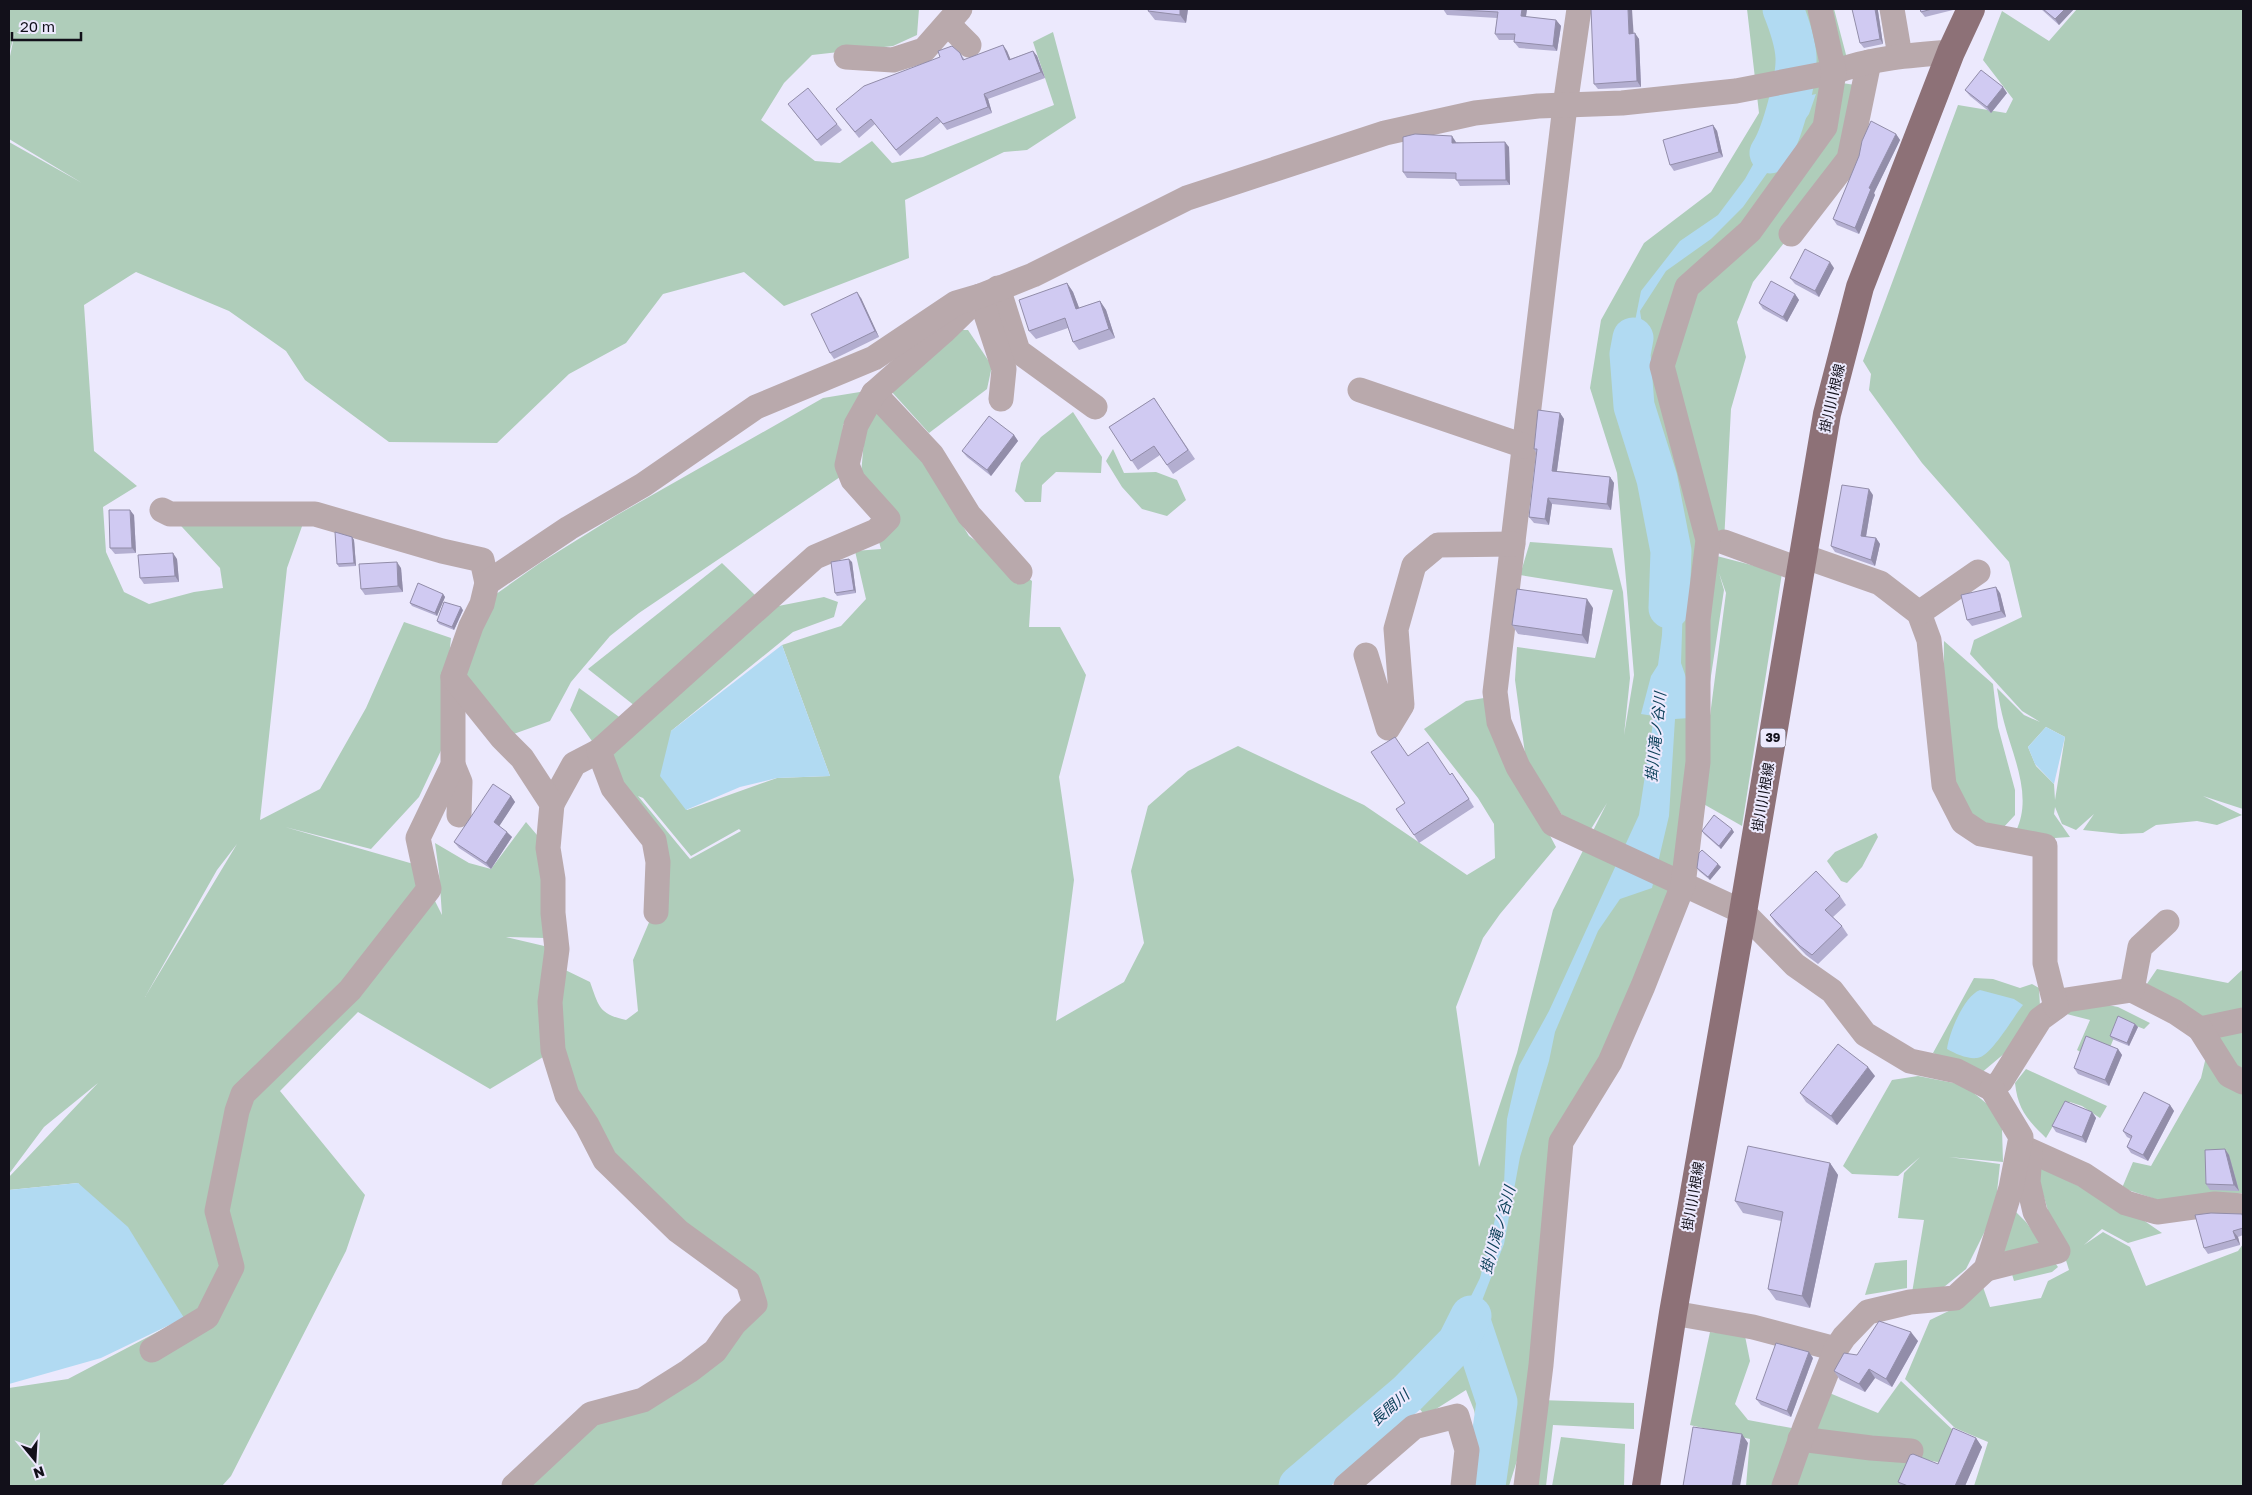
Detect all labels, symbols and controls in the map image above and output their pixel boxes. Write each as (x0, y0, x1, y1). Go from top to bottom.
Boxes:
scale bar (12, 10, 81, 42)
text: 20 m (20, 17, 55, 35)
street label: 掛川川根線 (1815, 362, 1848, 434)
water label: 掛川滝ノ谷川 (1641, 689, 1669, 783)
road number: 39 (1760, 728, 1786, 748)
street label: 掛川川根線 (1748, 761, 1777, 833)
street label: 掛川川根線 (1678, 1160, 1707, 1232)
water label: 掛川滝ノ谷川 (1476, 1182, 1519, 1275)
water label: 長間川 (1366, 1384, 1414, 1429)
north arrow (10, 1435, 60, 1485)
text: N (31, 1463, 47, 1483)

